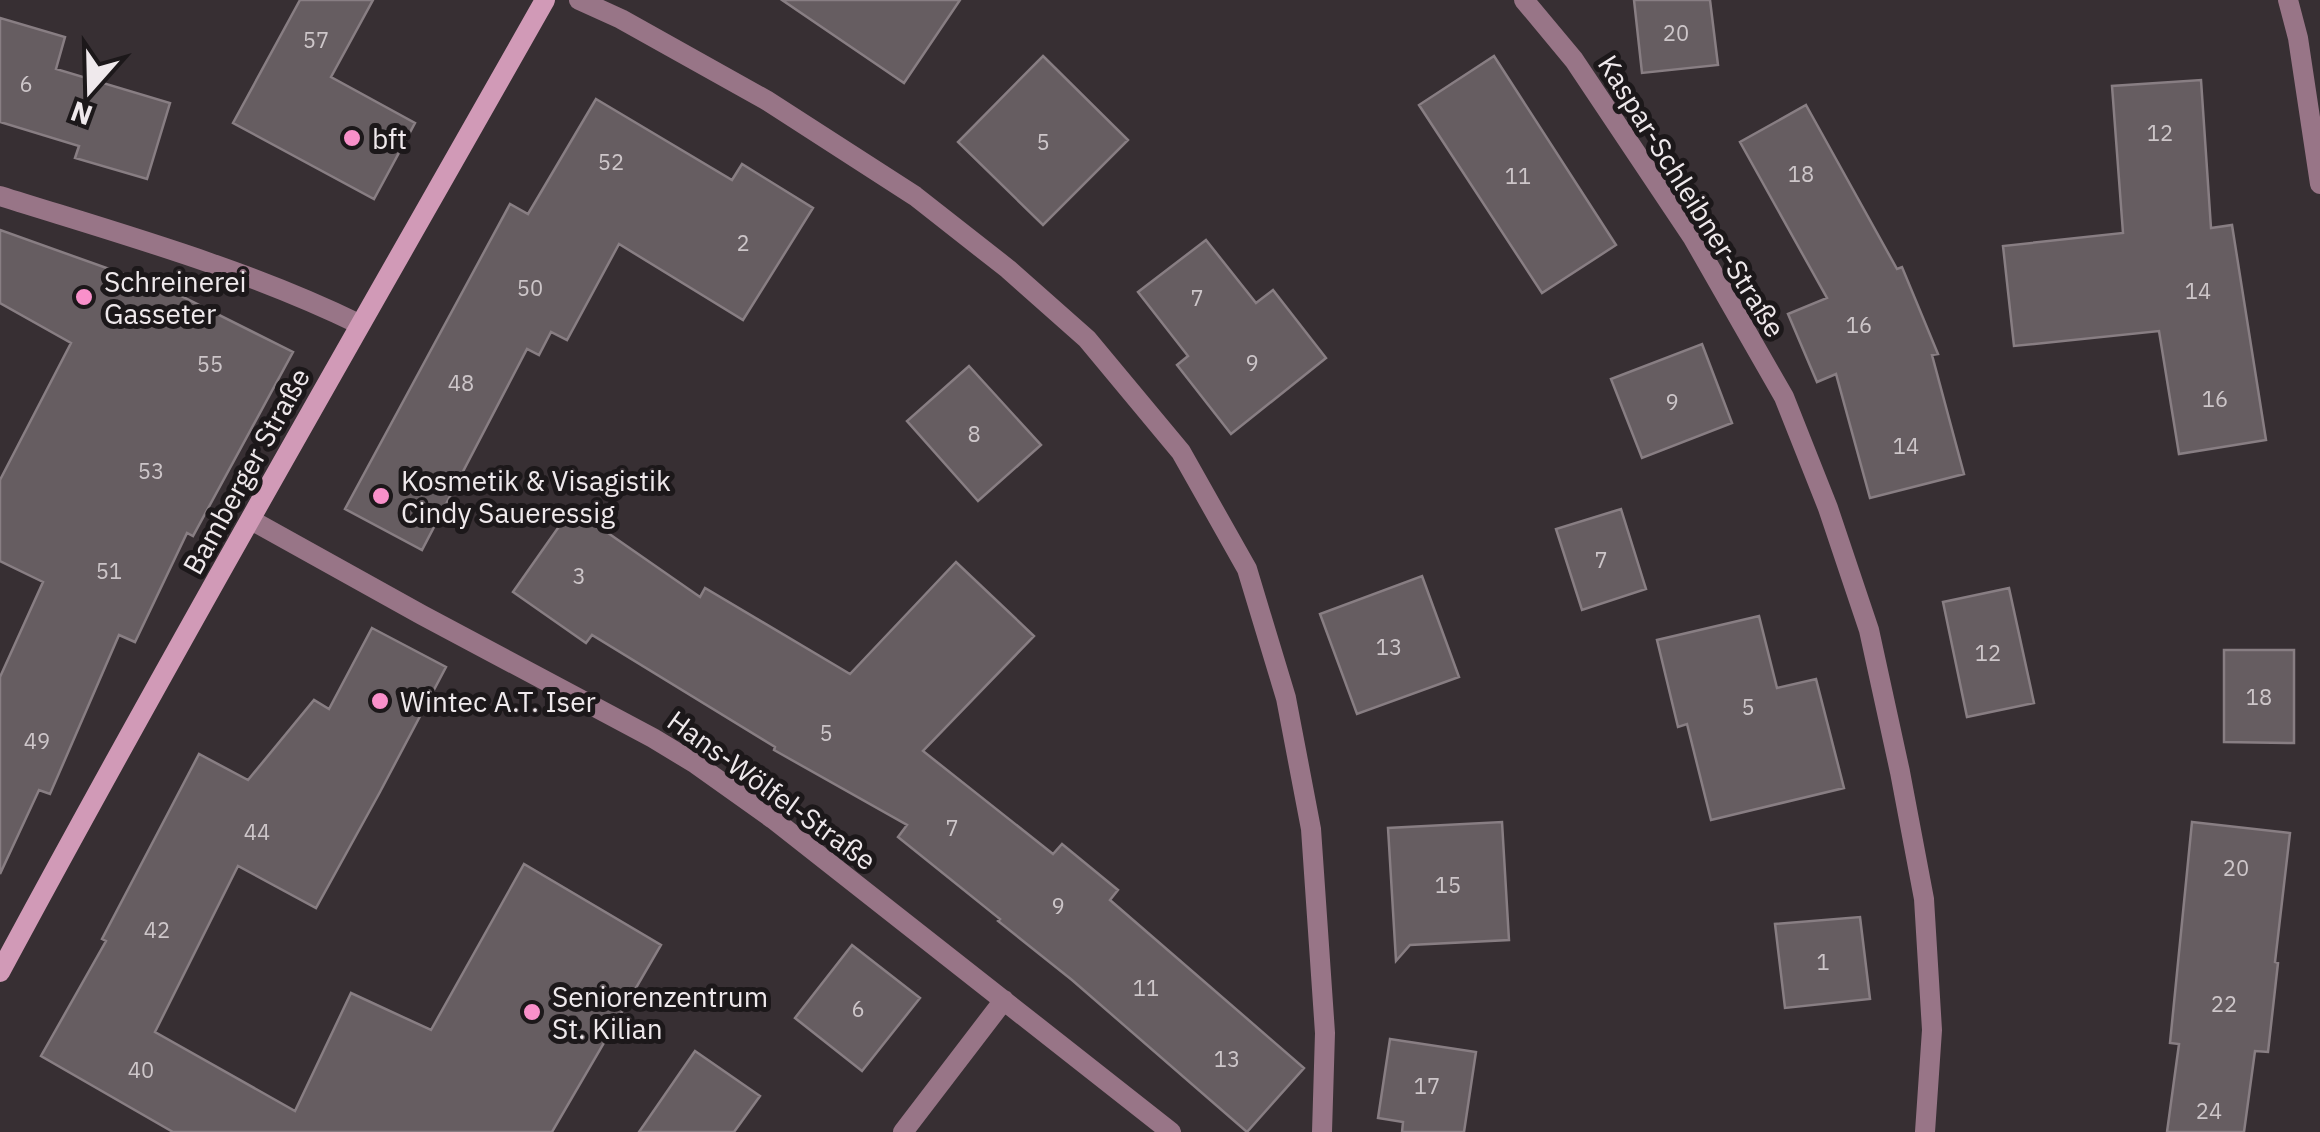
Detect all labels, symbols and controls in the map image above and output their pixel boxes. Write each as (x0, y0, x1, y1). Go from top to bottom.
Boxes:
house number: 20 (1663, 18, 1689, 47)
house number: 57 (303, 25, 329, 54)
north arrow (40, 40, 140, 140)
street label: Kaspar-Schleibner-Straße (1590, 48, 1794, 344)
house number: 6 (19, 69, 33, 98)
text: N (65, 93, 97, 135)
house number: 12 (2147, 118, 2173, 147)
place label: bft (372, 120, 407, 157)
marker: bft (341, 127, 363, 149)
house number: 5 (1036, 127, 1050, 156)
house number: 52 (598, 147, 624, 176)
house number: 18 (1788, 159, 1814, 188)
house number: 11 (1505, 161, 1531, 190)
house number: 2 (736, 228, 750, 257)
place label: Schreinerei Gasseter (104, 263, 247, 332)
house number: 50 (517, 273, 543, 302)
house number: 14 (2185, 276, 2211, 305)
house number: 7 (1190, 283, 1204, 312)
marker: Schreinerei Gasseter (73, 286, 95, 308)
house number: 16 (1846, 310, 1872, 339)
house number: 9 (1245, 348, 1259, 377)
house number: 55 (197, 349, 223, 378)
street label: Bamberger Straße (174, 361, 318, 581)
house number: 48 (448, 368, 474, 397)
house number: 16 (2202, 384, 2228, 413)
house number: 9 (1665, 387, 1679, 416)
house number: 8 (967, 419, 981, 448)
house number: 14 (1893, 431, 1919, 460)
house number: 53 (138, 456, 164, 485)
place label: Kosmetik & Visagistik Cindy Saueressig (401, 462, 671, 531)
marker: Kosmetik & Visagistik Cindy Saueressig (370, 485, 392, 507)
house number: 7 (1594, 545, 1608, 574)
house number: 51 (96, 556, 122, 585)
house number: 3 (572, 561, 586, 590)
house number: 13 (1376, 632, 1402, 661)
house number: 12 (1975, 638, 2001, 667)
house number: 18 (2246, 682, 2272, 711)
place label: Wintec A.T. Iser (400, 683, 596, 720)
marker: Wintec A.T. Iser (369, 690, 391, 712)
house number: 5 (1741, 692, 1755, 721)
street label: Hans-Wölfel-Straße (660, 702, 884, 878)
house number: 5 (819, 718, 833, 747)
house number: 49 (24, 726, 50, 755)
house number: 7 (945, 813, 959, 842)
house number: 44 (244, 817, 270, 846)
house number: 20 (2223, 853, 2249, 882)
house number: 15 (1435, 870, 1461, 899)
house number: 9 (1051, 891, 1065, 920)
house number: 42 (144, 915, 170, 944)
house number: 1 (1816, 947, 1830, 976)
house number: 11 (1133, 973, 1159, 1002)
place label: Seniorenzentrum St. Kilian (552, 978, 768, 1047)
house number: 22 (2211, 989, 2237, 1018)
house number: 6 (851, 994, 865, 1023)
marker: Seniorenzentrum St. Kilian (521, 1001, 543, 1023)
house number: 13 (1214, 1044, 1240, 1073)
house number: 40 (128, 1055, 154, 1084)
house number: 17 (1414, 1071, 1440, 1100)
house number: 24 (2196, 1096, 2222, 1125)

